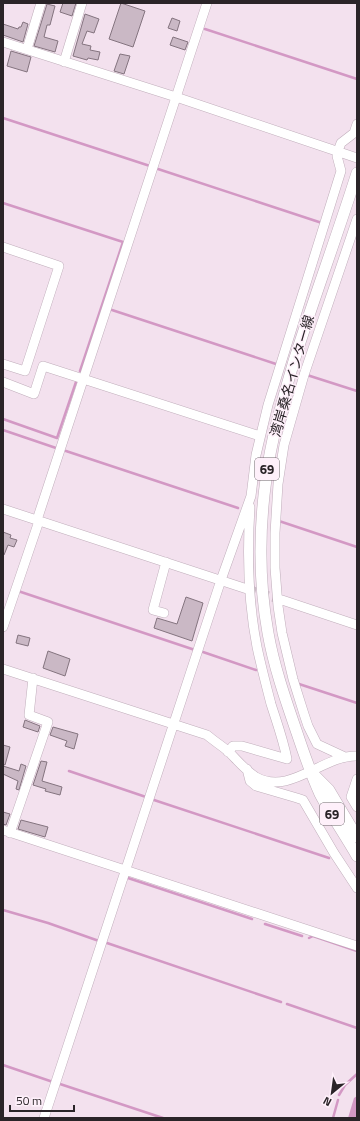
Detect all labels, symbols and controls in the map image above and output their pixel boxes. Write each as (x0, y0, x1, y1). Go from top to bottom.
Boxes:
street label: 湾岸桑名インター線 (264, 312, 319, 439)
road number: 69 (255, 458, 279, 480)
road number: 69 (320, 803, 344, 825)
north arrow (312, 1073, 352, 1113)
scale bar (10, 1087, 74, 1113)
text: 50 m (16, 1091, 42, 1110)
text: N (320, 1093, 334, 1111)

